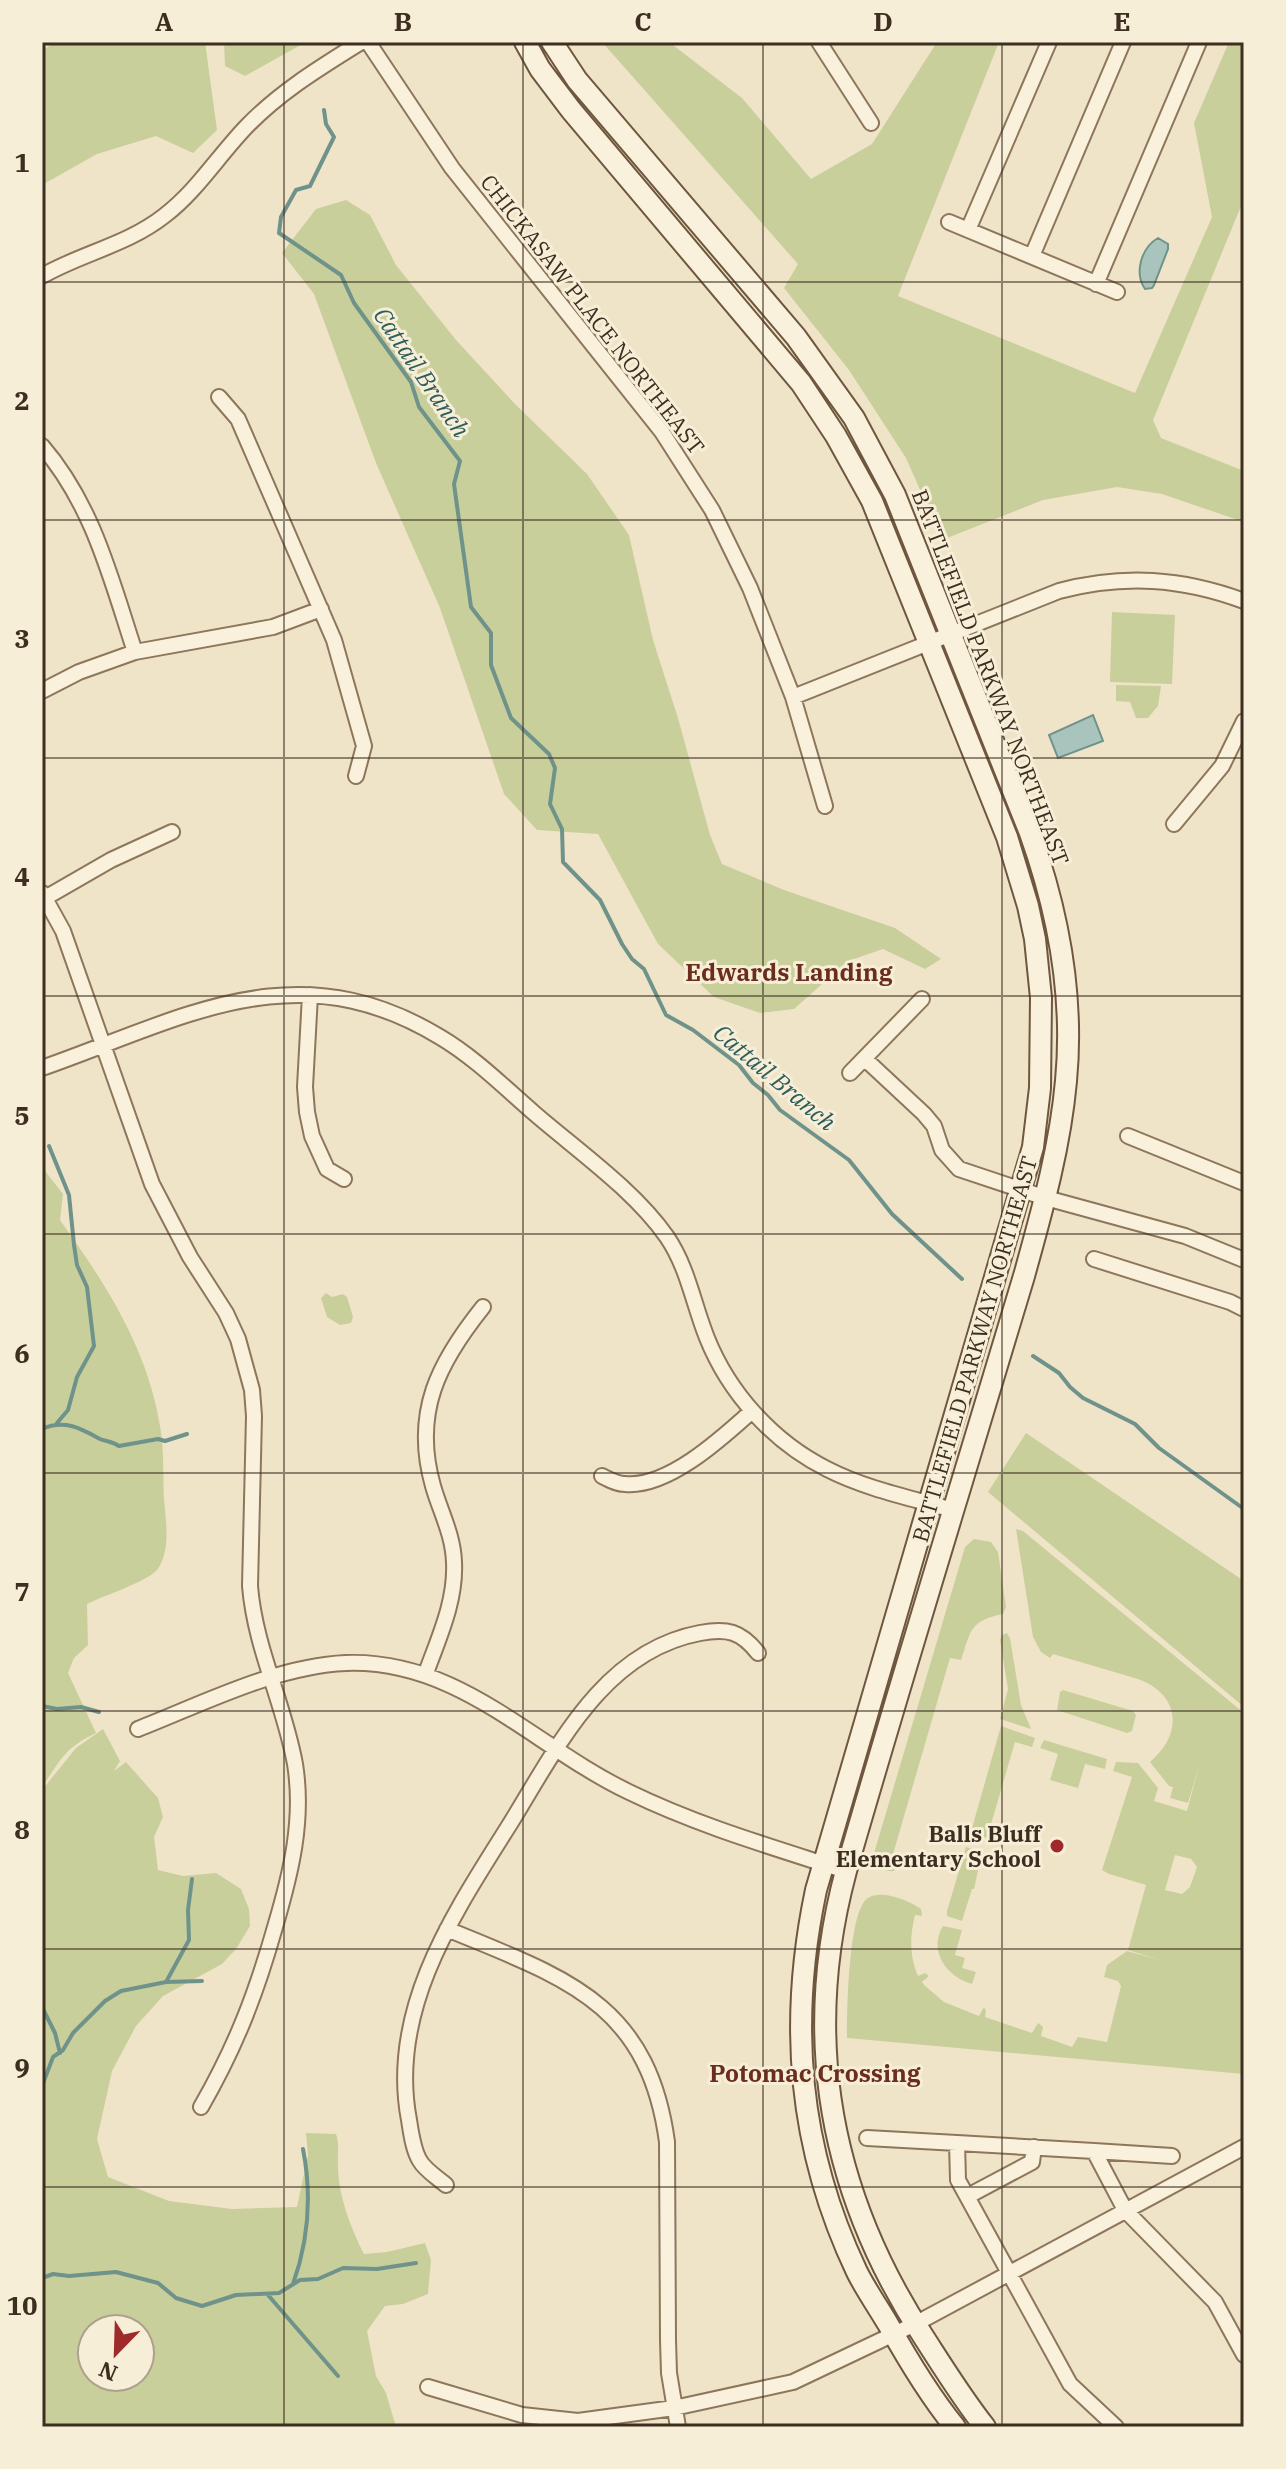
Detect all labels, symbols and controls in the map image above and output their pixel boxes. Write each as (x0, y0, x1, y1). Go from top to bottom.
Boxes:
text: A (155, 4, 173, 38)
text: B (394, 4, 412, 38)
text: C (634, 4, 652, 38)
text: D (873, 4, 893, 38)
text: E (1113, 4, 1131, 38)
text: 1 (14, 145, 30, 179)
street label: CHICKASAW PLACE NORTHEAST (475, 168, 711, 460)
water label: Cattail Branch (367, 301, 477, 443)
text: 2 (14, 383, 30, 417)
street label: BATTLEFIELD PARKWAY NORTHEAST (906, 485, 1076, 869)
text: 3 (14, 621, 30, 655)
text: 4 (14, 859, 30, 893)
district label: Edwards Landing (685, 956, 893, 988)
water label: Cattail Branch (707, 1016, 843, 1138)
text: 5 (14, 1098, 30, 1132)
street label: BATTLEFIELD PARKWAY NORTHEAST (905, 1153, 1043, 1545)
text: 6 (14, 1336, 30, 1370)
text: 7 (14, 1574, 30, 1608)
text: 8 (14, 1812, 30, 1846)
place label: Balls Bluff Elementary School (836, 1819, 1043, 1873)
marker: Balls Bluff Elementary School (1048, 1837, 1066, 1855)
text: 9 (14, 2050, 30, 2084)
district label: Potomac Crossing (709, 2057, 921, 2089)
text: 10 (6, 2288, 38, 2322)
north arrow (76, 2313, 156, 2393)
text: N (94, 2355, 122, 2389)

